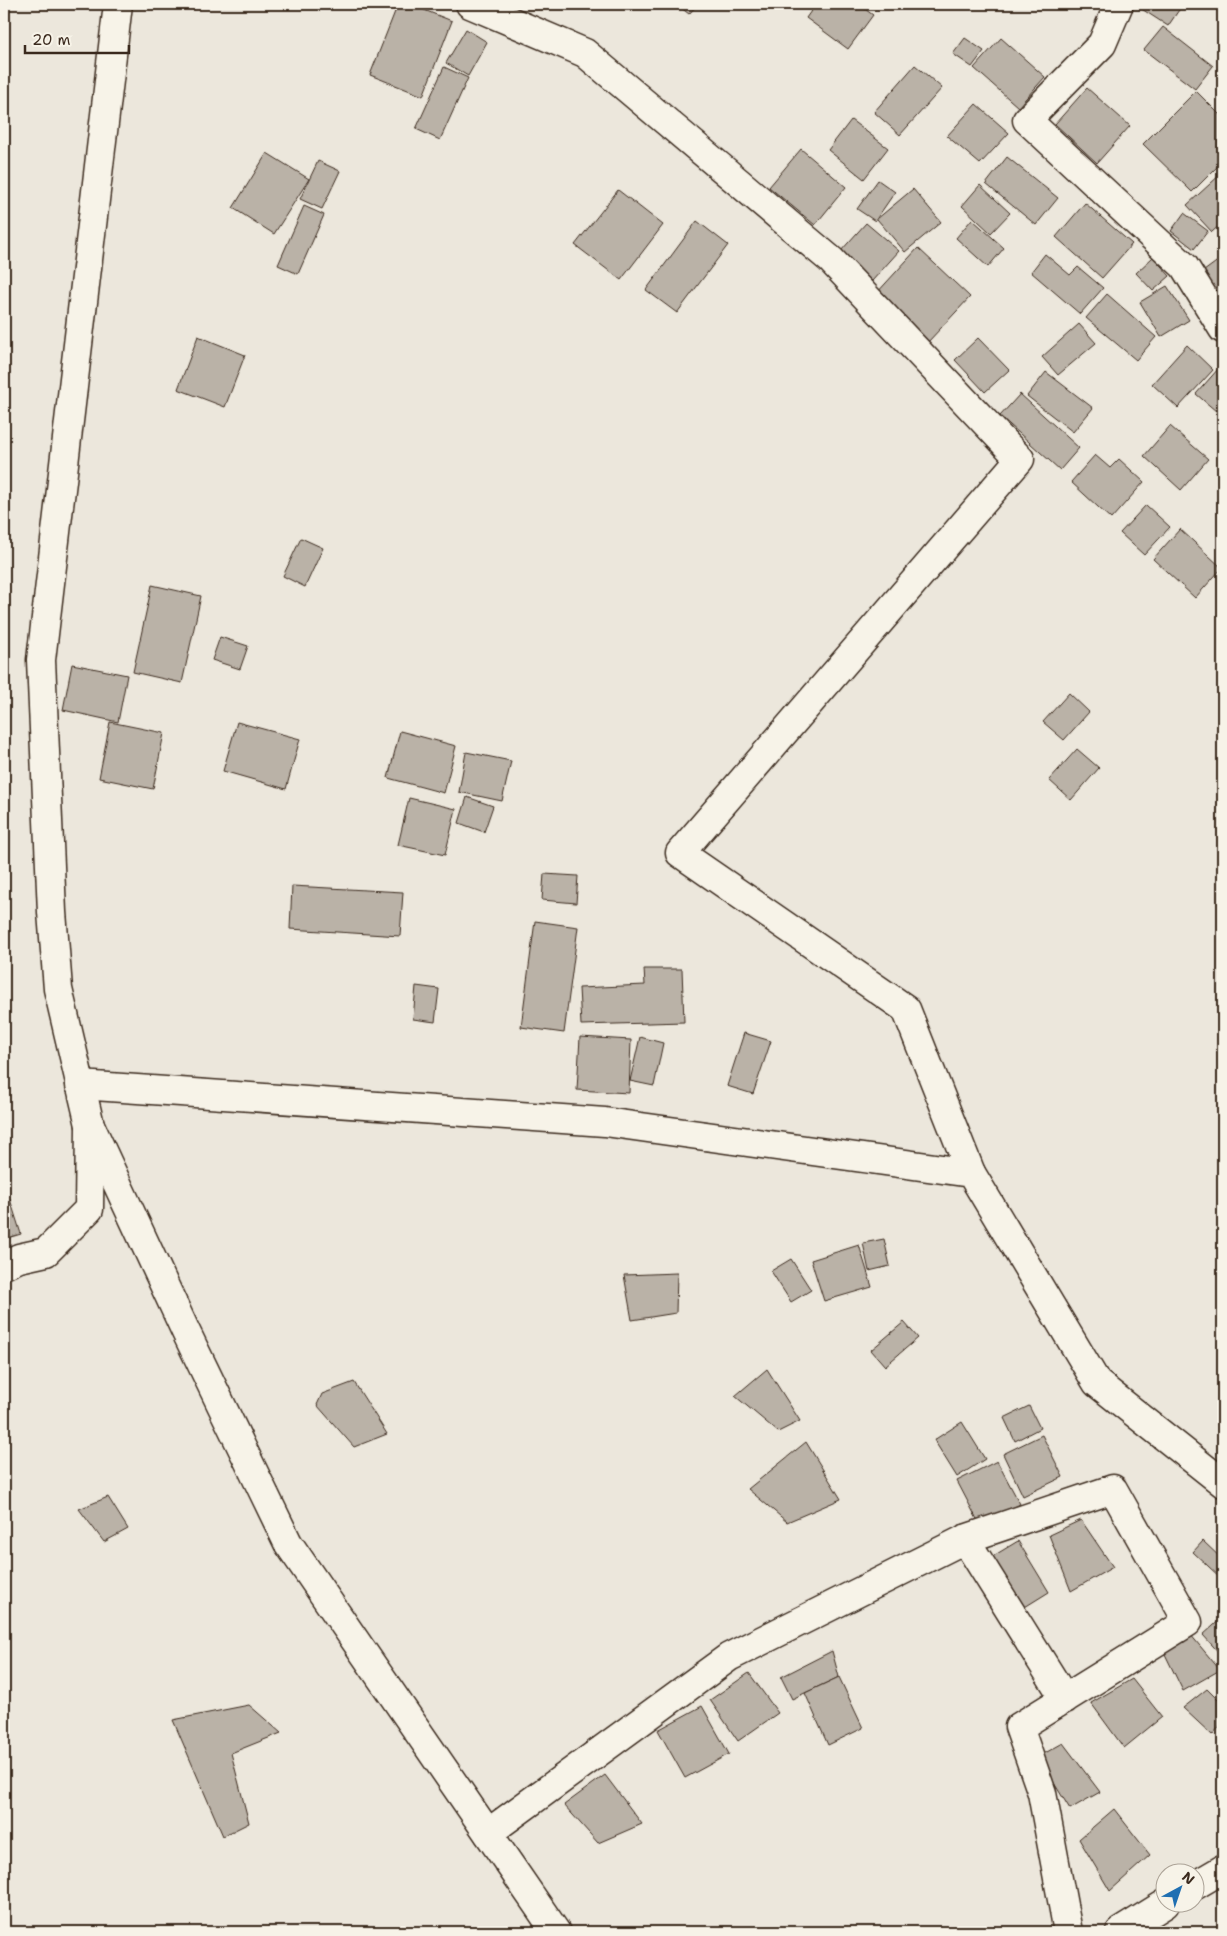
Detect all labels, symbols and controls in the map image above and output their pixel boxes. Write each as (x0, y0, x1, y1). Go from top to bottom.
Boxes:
scale bar (25, 22, 129, 54)
text: 20 m (32, 30, 71, 50)
north arrow (1154, 1864, 1204, 1914)
text: N (1178, 1868, 1198, 1889)

